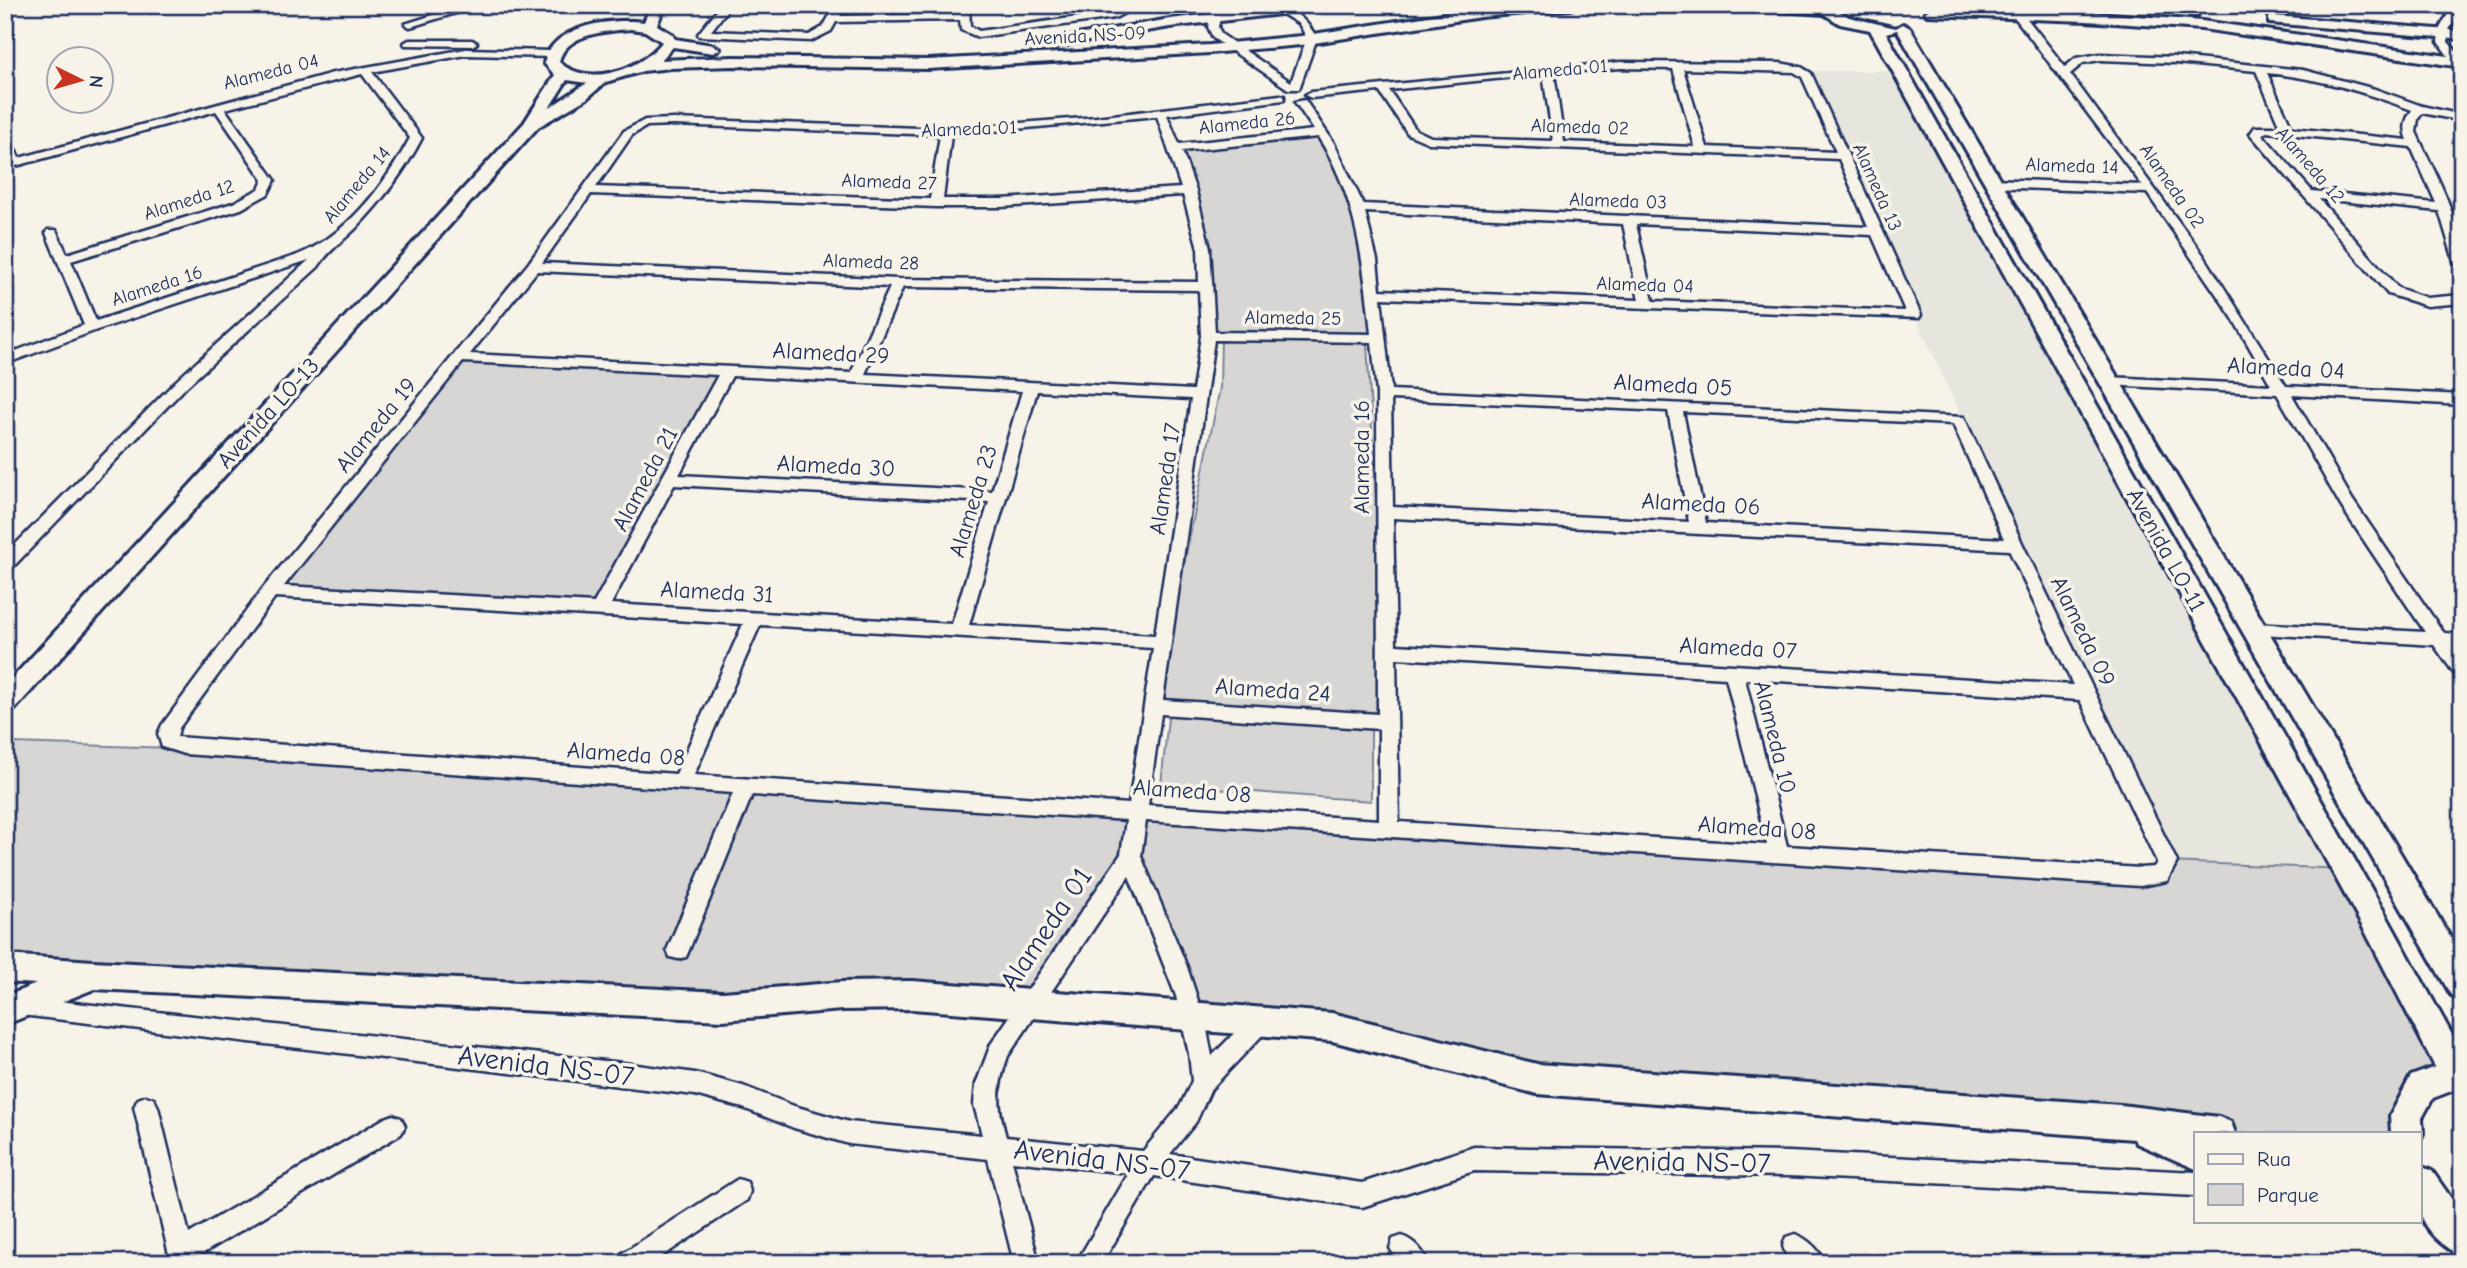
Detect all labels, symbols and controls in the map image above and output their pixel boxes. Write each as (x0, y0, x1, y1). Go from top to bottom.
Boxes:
street label: Avenida NS-09 (1024, 22, 1146, 50)
north arrow (46, 46, 116, 116)
street label: Alameda 04 (221, 50, 321, 94)
street label: Alameda 01 (1511, 55, 1609, 85)
text: N (84, 74, 107, 89)
street label: Alameda 26 (1198, 107, 1296, 139)
street label: Alameda 02 (1531, 114, 1629, 140)
street label: Alameda 01 (921, 116, 1017, 142)
street label: Alameda 12 (2271, 122, 2349, 208)
street label: Alameda 13 (1848, 140, 1906, 234)
street label: Alameda 02 (2135, 140, 2209, 232)
street label: Alameda 14 (319, 142, 395, 228)
street label: Alameda 14 (2025, 153, 2119, 179)
street label: Alameda 27 (841, 169, 937, 195)
street label: Alameda 12 (141, 175, 237, 225)
street label: Alameda 03 (1569, 188, 1667, 214)
street label: Alameda 28 (823, 249, 919, 275)
street label: Alameda 16 (109, 261, 205, 311)
street label: Alameda 04 (1596, 272, 1694, 298)
street label: Alameda 25 (1244, 306, 1342, 330)
street label: Alameda 29 (772, 336, 890, 370)
street label: Alameda 04 (2227, 351, 2345, 385)
street label: Avenida LO-13 (211, 352, 325, 474)
street label: Alameda 05 (1613, 368, 1733, 402)
street label: Alameda 19 (330, 372, 422, 478)
street label: Alameda 16 (1348, 400, 1375, 514)
street label: Alameda 17 (1144, 421, 1186, 537)
street label: Alameda 21 (606, 422, 684, 536)
street label: Alameda 23 (943, 441, 1003, 561)
street label: Alameda 30 (776, 449, 896, 483)
street label: Avenida LO-11 (2121, 484, 2211, 616)
street label: Alameda 06 (1641, 487, 1761, 521)
street label: Alameda 09 (2045, 572, 2121, 690)
street label: Alameda 31 (660, 576, 774, 608)
street label: Alameda 07 (1679, 631, 1797, 665)
street label: Alameda 24 (1214, 673, 1332, 707)
street label: Alameda 10 (1748, 678, 1802, 796)
street label: Alameda 08 (566, 736, 686, 772)
street label: Alameda 08 (1132, 773, 1252, 809)
street label: Alameda 08 (1697, 810, 1817, 846)
street label: Alameda 01 (993, 862, 1099, 996)
street label: Avenida NS-07 (456, 1039, 636, 1093)
legend (2194, 1132, 2422, 1222)
street label: Avenida NS-07 (1012, 1133, 1192, 1187)
street label: Avenida NS-07 (1593, 1144, 1771, 1180)
text: Rua (2257, 1147, 2291, 1171)
text: Parque (2257, 1183, 2319, 1207)

